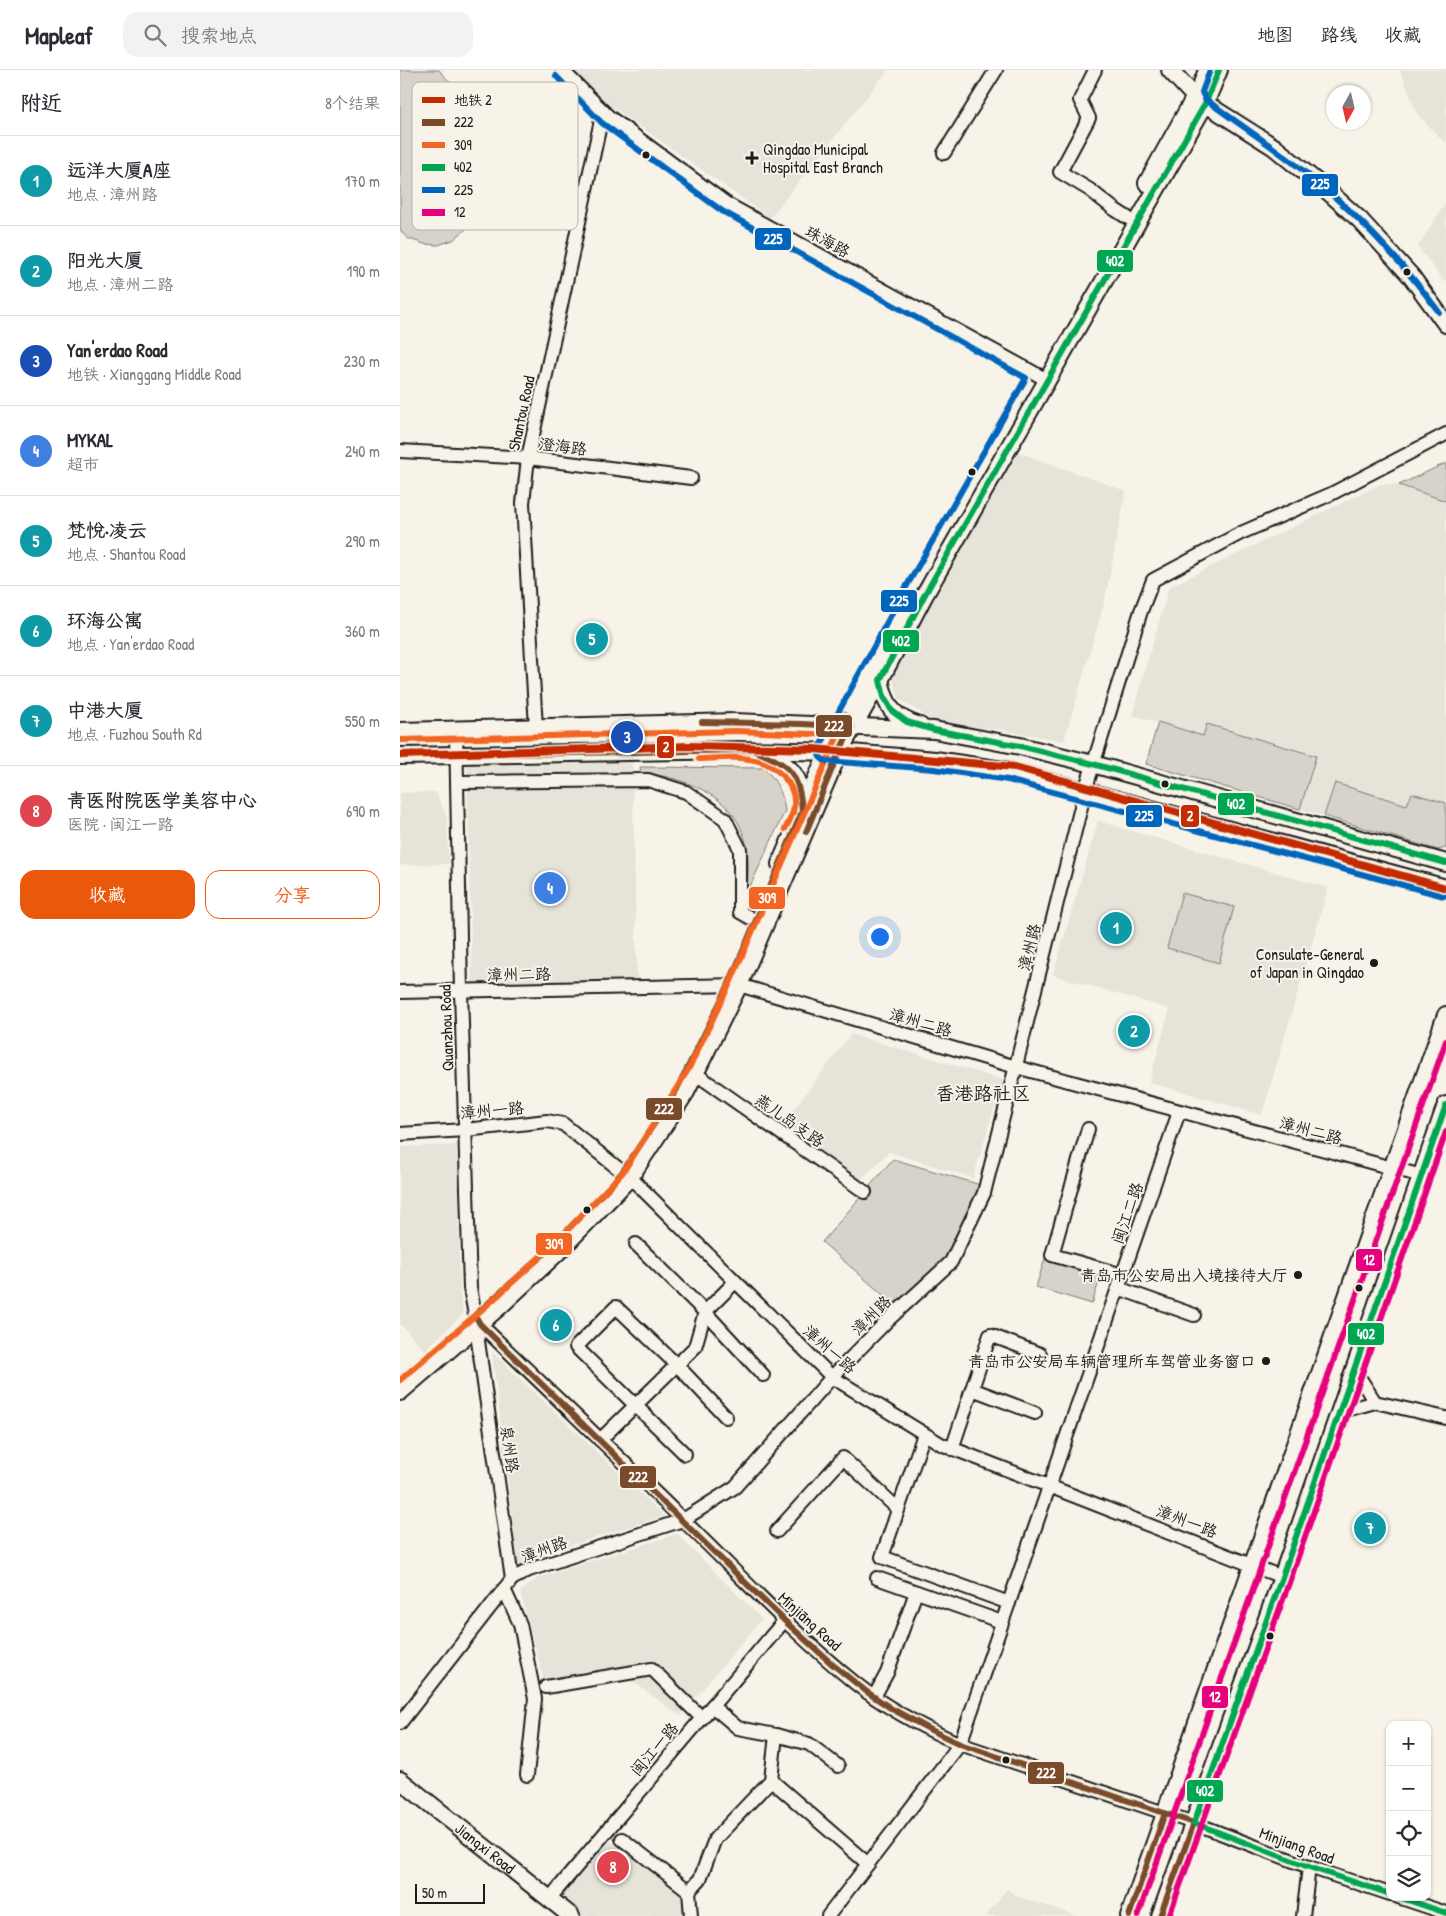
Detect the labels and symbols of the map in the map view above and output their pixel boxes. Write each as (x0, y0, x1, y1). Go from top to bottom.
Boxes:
legend (412, 82, 578, 230)
north arrow (1326, 85, 1371, 130)
text: 地铁 2 (454, 90, 492, 109)
text: 222 (454, 112, 474, 131)
text: 309 (454, 135, 472, 154)
place label: Qingdao Municipal Hospital East Branch (763, 138, 883, 178)
unlabelled marker (641, 150, 651, 160)
marker: Qingdao Municipal Hospital East Branch (745, 151, 759, 165)
text: 402 (454, 157, 473, 176)
line badge: 225 (1301, 173, 1339, 197)
text: 225 (1310, 174, 1330, 193)
text: 225 (454, 180, 473, 199)
text: 12 (454, 202, 466, 221)
street label: 珠海路 (802, 220, 854, 262)
line badge: 225 (754, 227, 792, 251)
text: 225 (763, 229, 783, 248)
line badge: 402 (1096, 249, 1134, 273)
text: 402 (1106, 251, 1124, 270)
unlabelled marker (1402, 267, 1412, 277)
street label: Shantou Road (502, 374, 540, 452)
street label: 澄海路 (538, 432, 588, 460)
unlabelled marker (967, 467, 977, 477)
line badge: 225 (880, 589, 918, 613)
text: 225 (889, 591, 909, 610)
pin: 5 (576, 620, 608, 658)
line badge: 402 (882, 629, 920, 653)
text: 402 (892, 631, 910, 650)
line badge: 222 (815, 714, 853, 738)
text: 222 (824, 716, 844, 735)
pin: 3 (611, 718, 643, 756)
line badge: 2 (656, 735, 675, 759)
text: 2 (663, 737, 670, 756)
unlabelled marker (1160, 779, 1170, 789)
line badge: 402 (1217, 792, 1255, 816)
text: 402 (1227, 794, 1245, 813)
line badge: 225 (1125, 804, 1163, 828)
line badge: 2 (1180, 804, 1200, 828)
text: 225 (1134, 806, 1154, 825)
text: 2 (1187, 806, 1194, 825)
pin: 4 (534, 869, 566, 907)
line badge: 309 (748, 886, 786, 910)
text: 309 (758, 888, 777, 907)
pin: 1 (1100, 909, 1132, 947)
street label: 漳州路 (1013, 921, 1045, 973)
your location (867, 924, 893, 950)
place label: Consulate-General of Japan in Qingdao (1250, 943, 1365, 983)
marker: Consulate-General of Japan in Qingdao (1368, 957, 1380, 969)
street label: 漳州二路 (487, 962, 551, 986)
street label: Quanzhou Road (433, 984, 459, 1072)
street label: 漳州二路 (887, 1003, 955, 1041)
pin: 2 (1118, 1012, 1150, 1050)
district label: 香港路社区 (935, 1080, 1031, 1106)
street label: 燕儿岛支路 (751, 1088, 829, 1152)
street label: 漳州一路 (459, 1096, 525, 1124)
line badge: 222 (645, 1097, 683, 1121)
text: 222 (654, 1099, 674, 1118)
street label: 漳州二路 (1277, 1111, 1345, 1149)
street label: 闽江二路 (1106, 1179, 1148, 1247)
unlabelled marker (582, 1205, 592, 1215)
line badge: 309 (535, 1232, 573, 1256)
text: 309 (545, 1234, 564, 1253)
line badge: 12 (1355, 1248, 1383, 1272)
text: 12 (1363, 1250, 1375, 1269)
place label: 青岛市公安局出入境接待大厅 (1080, 1264, 1288, 1286)
marker: 青岛市公安局出入境接待大厅 (1292, 1269, 1304, 1281)
unlabelled marker (1354, 1283, 1364, 1293)
street label: 漳州路 (846, 1290, 896, 1340)
pin: 6 (540, 1306, 572, 1344)
street label: 漳州一路 (799, 1320, 861, 1378)
line badge: 402 (1347, 1322, 1385, 1346)
text: 402 (1357, 1324, 1375, 1343)
place label: 青岛市公安局车辆管理所车驾管业务窗口 (968, 1350, 1256, 1372)
marker: 青岛市公安局车辆管理所车驾管业务窗口 (1260, 1355, 1272, 1367)
street label: 泉州路 (496, 1424, 524, 1474)
line badge: 222 (619, 1465, 657, 1489)
text: 222 (628, 1467, 648, 1486)
street label: 漳州一路 (1153, 1499, 1221, 1543)
pin: 7 (1354, 1509, 1386, 1547)
street label: 漳州路 (518, 1530, 570, 1568)
street label: Mǐnjiāng Road (774, 1587, 846, 1655)
unlabelled marker (1265, 1631, 1275, 1641)
line badge: 12 (1201, 1685, 1229, 1709)
text: 12 (1209, 1687, 1221, 1706)
street label: 闽江一路 (625, 1717, 683, 1781)
unlabelled marker (1001, 1755, 1011, 1765)
line badge: 222 (1027, 1761, 1065, 1785)
text: 222 (1036, 1763, 1056, 1782)
line badge: 402 (1186, 1779, 1224, 1803)
text: 402 (1196, 1781, 1214, 1800)
street label: Jiangxi Road (451, 1817, 520, 1879)
street label: Minjiang Road (1256, 1821, 1338, 1869)
pin: 8 (597, 1848, 629, 1886)
scale bar (415, 1881, 485, 1904)

